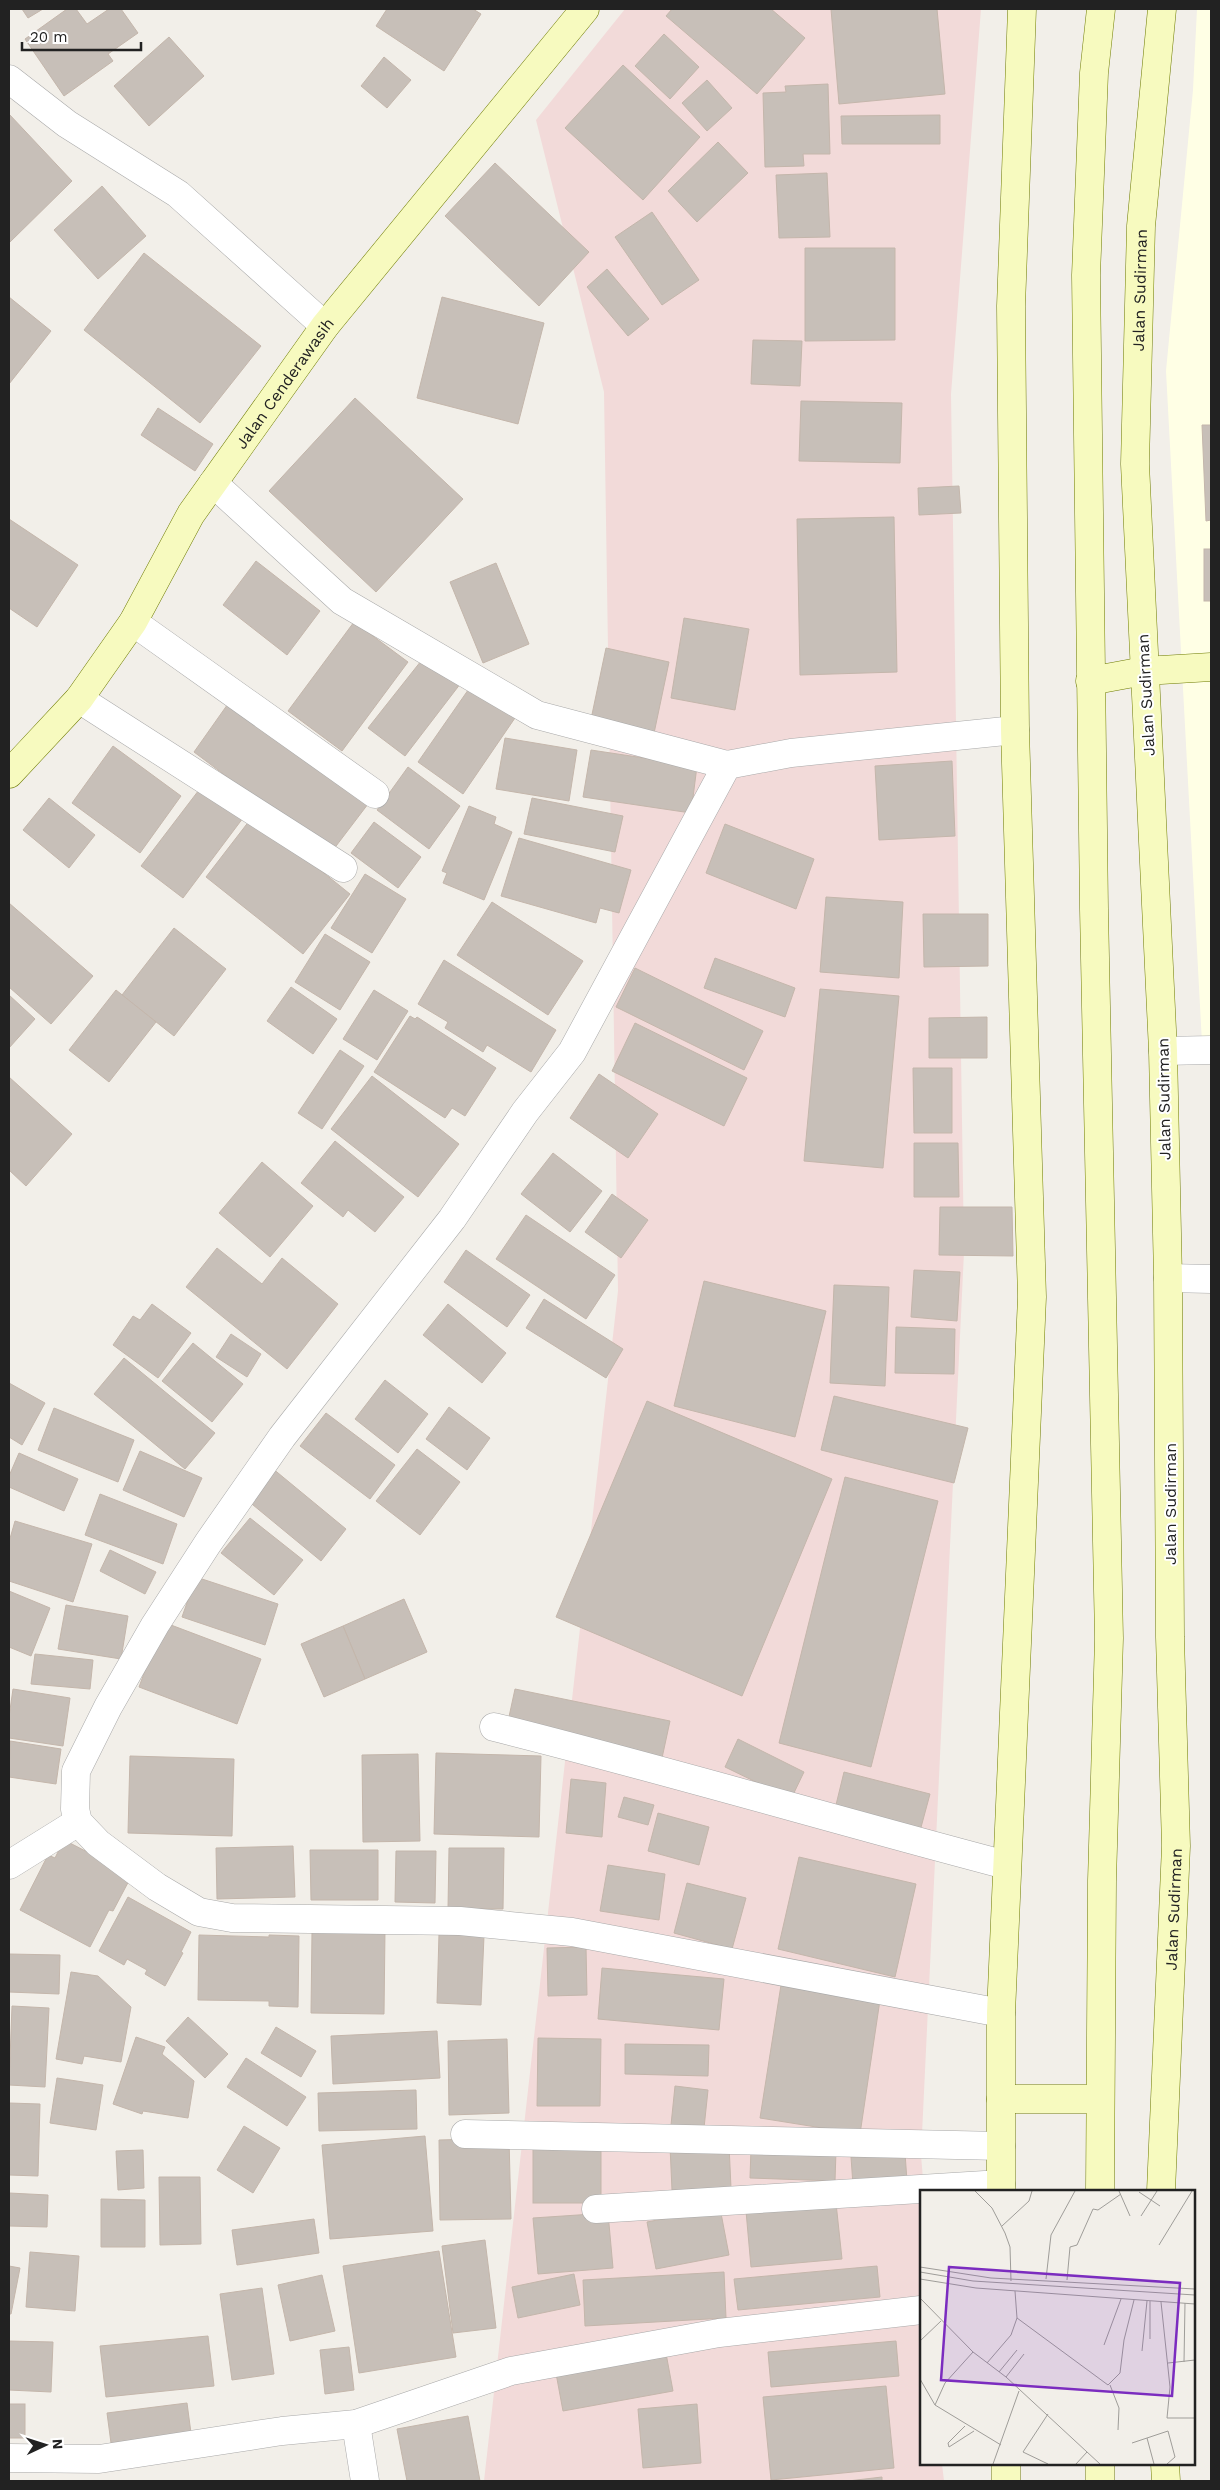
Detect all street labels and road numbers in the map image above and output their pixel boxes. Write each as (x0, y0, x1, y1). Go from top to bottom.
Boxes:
street label: Jalan Sudirman (1128, 229, 1150, 352)
street label: Jalan Cenderawasih (231, 314, 338, 452)
street label: Jalan Sudirman (1133, 633, 1159, 757)
street label: Jalan Sudirman (1153, 1038, 1175, 1160)
street label: Jalan Sudirman (1161, 1443, 1180, 1565)
street label: Jalan Sudirman (1161, 1848, 1185, 1971)

